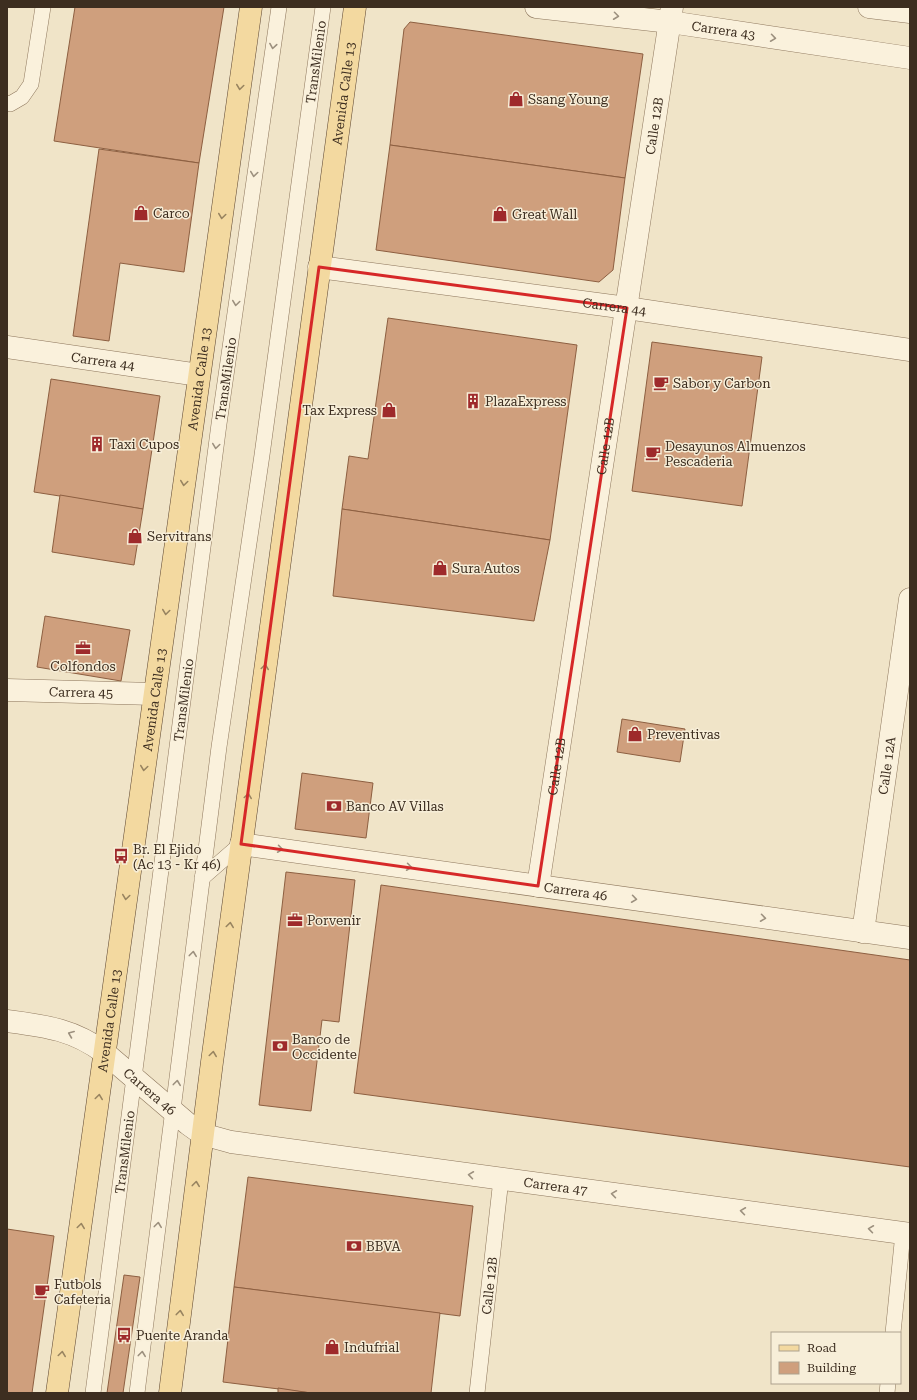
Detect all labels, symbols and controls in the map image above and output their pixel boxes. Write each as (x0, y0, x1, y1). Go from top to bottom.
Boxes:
one-way arrow (613, 11, 620, 20)
street label: Carrera 43 (691, 18, 756, 42)
street label: TransMilenio (302, 19, 329, 104)
one-way arrow (770, 33, 776, 42)
street label: Avenida Calle 13 (329, 41, 358, 146)
one-way arrow (269, 42, 278, 49)
one-way arrow (236, 84, 245, 90)
shop icon: Ssang Young (507, 90, 525, 108)
place label: Ssang Young (528, 92, 609, 107)
street label: Calle 12B (642, 96, 666, 156)
one-way arrow (250, 171, 259, 177)
shop icon: Carco (132, 204, 150, 222)
shop icon: Great Wall (491, 205, 509, 223)
place label: Carco (153, 206, 190, 221)
place label: Great Wall (512, 207, 577, 222)
one-way arrow (217, 213, 226, 219)
street label: Carrera 44 (582, 295, 648, 318)
one-way arrow (232, 300, 241, 306)
street label: Avenida Calle 13 (184, 326, 214, 431)
street label: TransMilenio (212, 336, 239, 421)
street label: Carrera 44 (70, 349, 137, 373)
cafe icon: Sabor y Carbon (652, 374, 670, 392)
place label: Sabor y Carbon (673, 376, 771, 391)
building icon: PlazaExpress (464, 392, 482, 410)
place label: PlazaExpress (485, 394, 566, 409)
shop icon: Tax Express (380, 401, 398, 419)
place label: Tax Express (302, 403, 377, 418)
street label: Calle 12B (593, 416, 617, 476)
building icon: Taxi Cupos (88, 435, 106, 453)
place label: Taxi Cupos (109, 437, 179, 452)
place label: Desayunos Almuenzos Pescaderia (665, 439, 806, 469)
one-way arrow (212, 442, 221, 449)
cafe icon: Desayunos Almuenzos Pescaderia (644, 444, 662, 462)
one-way arrow (180, 480, 189, 486)
shop icon: Servitrans (126, 527, 144, 545)
place label: Servitrans (147, 529, 211, 544)
shop icon: Sura Autos (431, 559, 449, 577)
place label: Sura Autos (452, 561, 520, 576)
one-way arrow (162, 609, 171, 615)
office icon: Colfondos (74, 639, 92, 657)
street label: Avenida Calle 13 (139, 647, 169, 752)
street label: TransMilenio (170, 657, 196, 742)
place label: Colfondos (50, 659, 116, 674)
one-way arrow (260, 664, 269, 670)
street label: Carrera 45 (49, 684, 113, 700)
shop icon: Preventivas (626, 725, 644, 743)
place label: Preventivas (647, 727, 720, 742)
street label: Calle 12B (544, 736, 568, 796)
street label: Calle 12A (875, 736, 898, 796)
one-way arrow (140, 765, 149, 771)
one-way arrow (243, 793, 252, 799)
bank icon: Banco AV Villas (325, 797, 343, 815)
place label: Banco AV Villas (346, 799, 444, 814)
place label: Br. El Ejido (Ac 13 - Kr 46) (133, 842, 221, 872)
one-way arrow (277, 844, 283, 853)
bus stop icon: Br. El Ejido (Ac 13 - Kr 46) (112, 847, 130, 865)
one-way arrow (406, 862, 412, 871)
street label: Carrera 46 (543, 879, 609, 903)
one-way arrow (122, 894, 131, 900)
one-way arrow (631, 894, 638, 903)
office icon: Porvenir (286, 911, 304, 929)
place label: Porvenir (307, 913, 362, 928)
one-way arrow (760, 913, 766, 922)
one-way arrow (226, 922, 235, 928)
one-way arrow (188, 951, 197, 957)
street label: Avenida Calle 13 (94, 968, 124, 1073)
one-way arrow (68, 1030, 75, 1038)
place label: Banco de Occidente (292, 1032, 357, 1062)
bank icon: Banco de Occidente (271, 1037, 289, 1055)
one-way arrow (208, 1051, 217, 1057)
street label: Carrera 46 (121, 1065, 179, 1118)
one-way arrow (172, 1080, 181, 1086)
one-way arrow (94, 1094, 103, 1100)
street label: TransMilenio (112, 1110, 137, 1194)
one-way arrow (468, 1171, 474, 1180)
street label: Carrera 47 (523, 1174, 588, 1198)
one-way arrow (192, 1181, 201, 1187)
one-way arrow (611, 1190, 617, 1199)
one-way arrow (739, 1207, 746, 1216)
one-way arrow (153, 1222, 162, 1228)
one-way arrow (76, 1223, 85, 1229)
one-way arrow (868, 1225, 874, 1234)
bank icon: BBVA (345, 1237, 363, 1255)
place label: BBVA (366, 1239, 401, 1254)
street label: Calle 12B (478, 1256, 500, 1315)
place label: Futbols Cafeteria (54, 1277, 111, 1307)
cafe icon: Futbols Cafeteria (33, 1282, 51, 1300)
one-way arrow (175, 1310, 184, 1316)
bus stop icon: Puente Aranda (115, 1326, 133, 1344)
place label: Puente Aranda (136, 1328, 228, 1343)
legend (771, 1332, 901, 1384)
shop icon: Indufrial (323, 1338, 341, 1356)
place label: Indufrial (344, 1340, 399, 1355)
text: Road (807, 1341, 837, 1355)
one-way arrow (58, 1351, 67, 1357)
one-way arrow (137, 1351, 146, 1357)
text: Building (807, 1361, 856, 1375)

